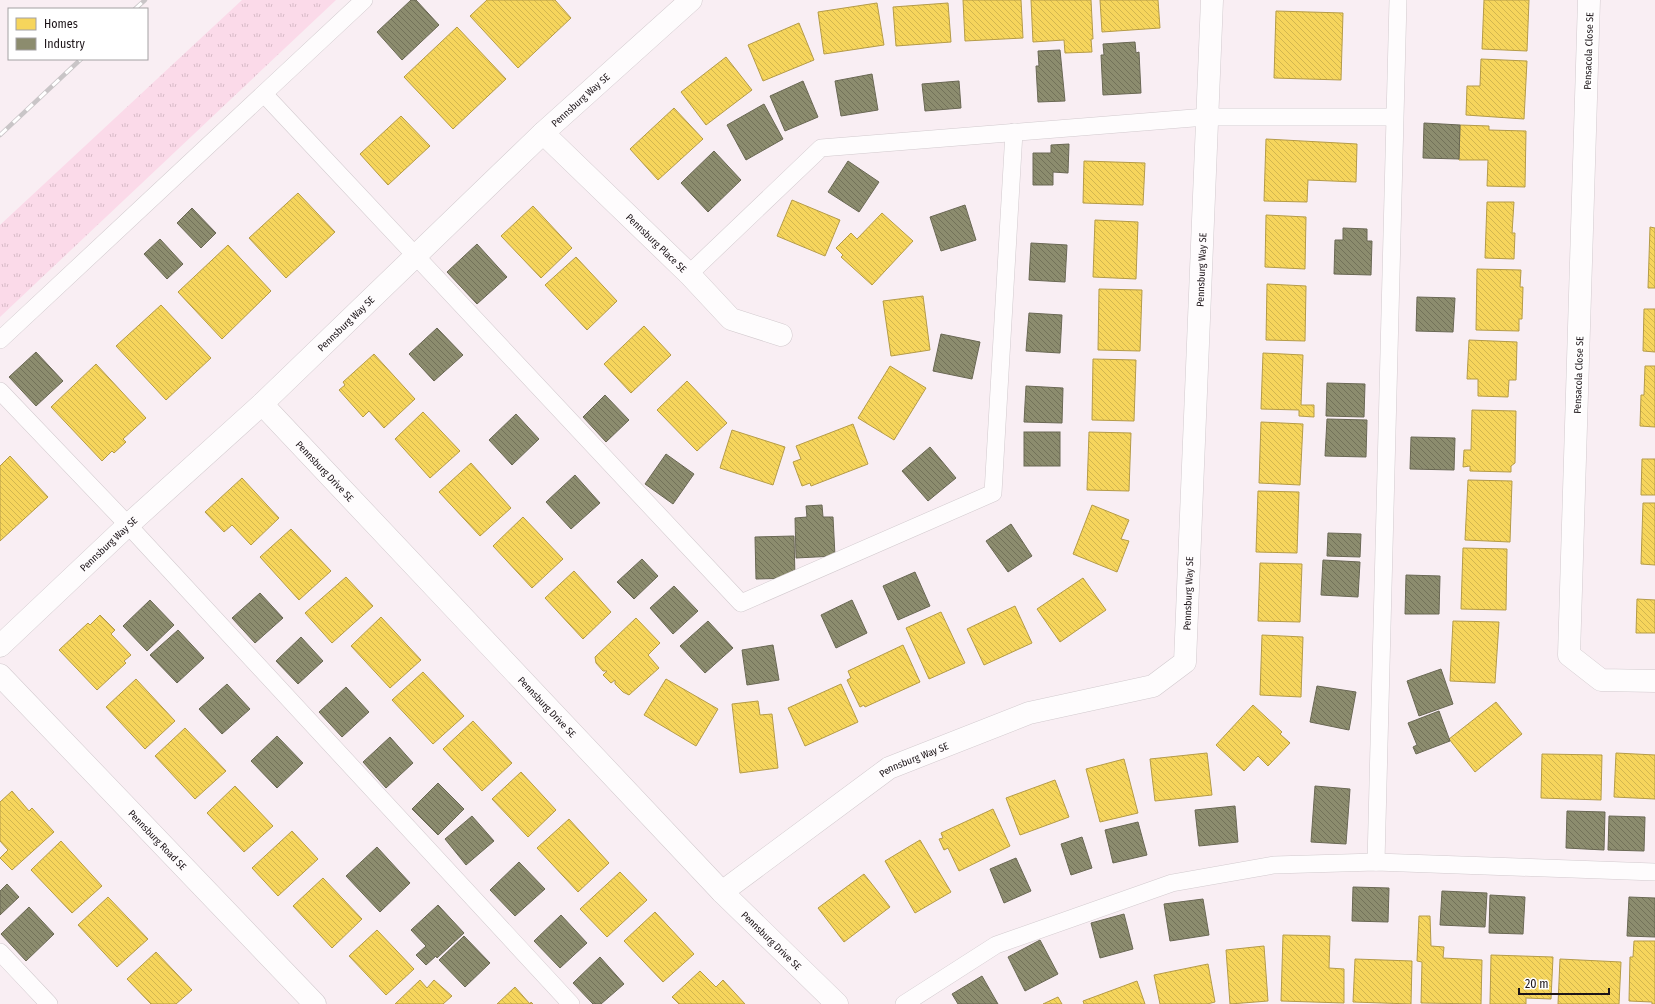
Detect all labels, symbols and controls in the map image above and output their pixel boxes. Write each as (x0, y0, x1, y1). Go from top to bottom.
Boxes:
legend (8, 8, 148, 60)
street label: Pensacola Close SE (1582, 12, 1596, 90)
text: Homes (44, 17, 78, 31)
text: Industry (44, 37, 85, 51)
street label: Pennsburg Way SE (549, 71, 613, 130)
street label: Pennsburg Place SE (623, 212, 689, 276)
street label: Pennsburg Way SE (1194, 232, 1210, 307)
street label: Pennsburg Way SE (316, 294, 377, 354)
street label: Pensacola Close SE (1572, 336, 1586, 414)
street label: Pennsburg Drive SE (293, 439, 356, 505)
street label: Pennsburg Way SE (78, 514, 140, 574)
street label: Pennsburg Way SE (1181, 556, 1196, 631)
street label: Pennsburg Drive SE (515, 675, 578, 740)
street label: Pennsburg Way SE (877, 740, 951, 780)
street label: Pennsburg Road SE (125, 808, 189, 873)
street label: Pennsburg Drive SE (739, 909, 804, 973)
scale bar (1519, 970, 1609, 996)
text: 20 m (1525, 977, 1549, 991)

